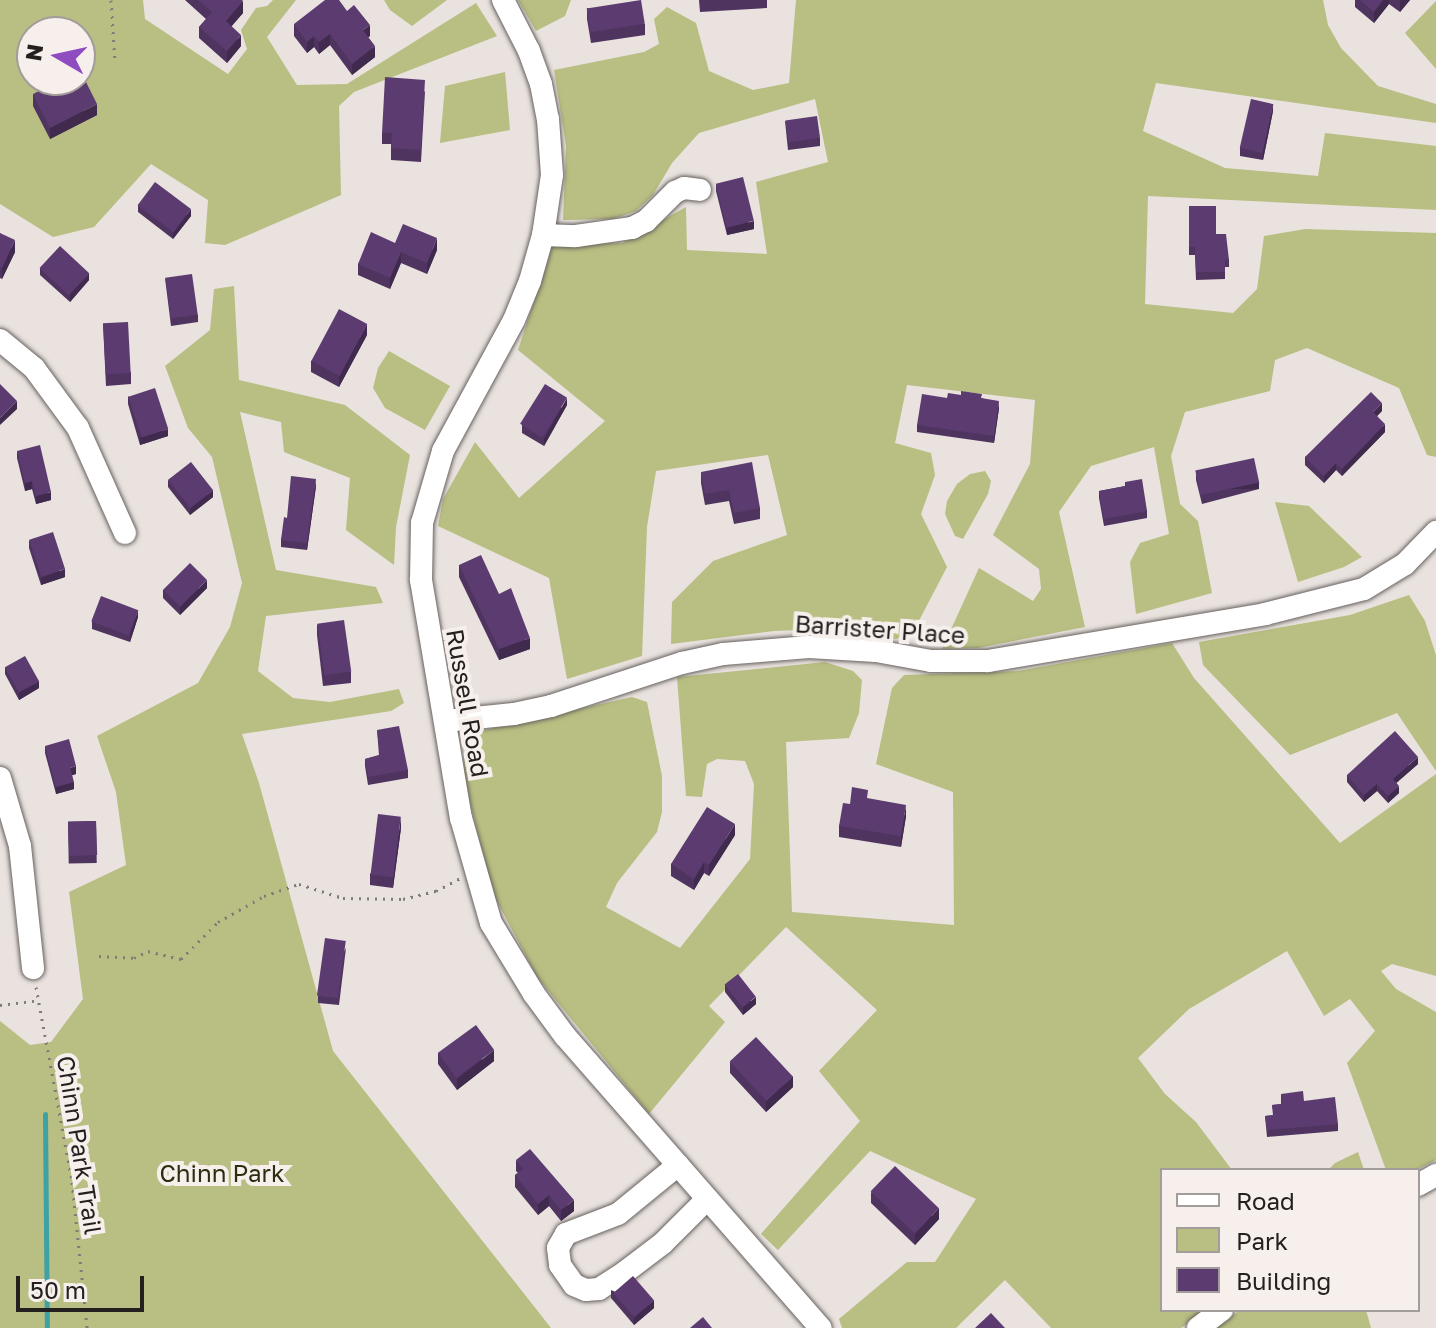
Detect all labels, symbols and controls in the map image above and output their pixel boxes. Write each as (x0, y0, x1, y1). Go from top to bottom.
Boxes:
north arrow (16, 16, 96, 96)
text: N (19, 42, 48, 63)
street label: Barrister Place (794, 609, 966, 649)
street label: Russell Road (441, 627, 495, 779)
street label: Chinn Park Trail (52, 1054, 108, 1236)
park label: Chinn Park (160, 1159, 284, 1187)
legend (1160, 1168, 1420, 1312)
text: Road (1236, 1186, 1295, 1215)
text: Park (1236, 1226, 1288, 1255)
scale bar (20, 1260, 148, 1310)
text: Building (1236, 1266, 1331, 1295)
text: 50 m (30, 1275, 86, 1304)

